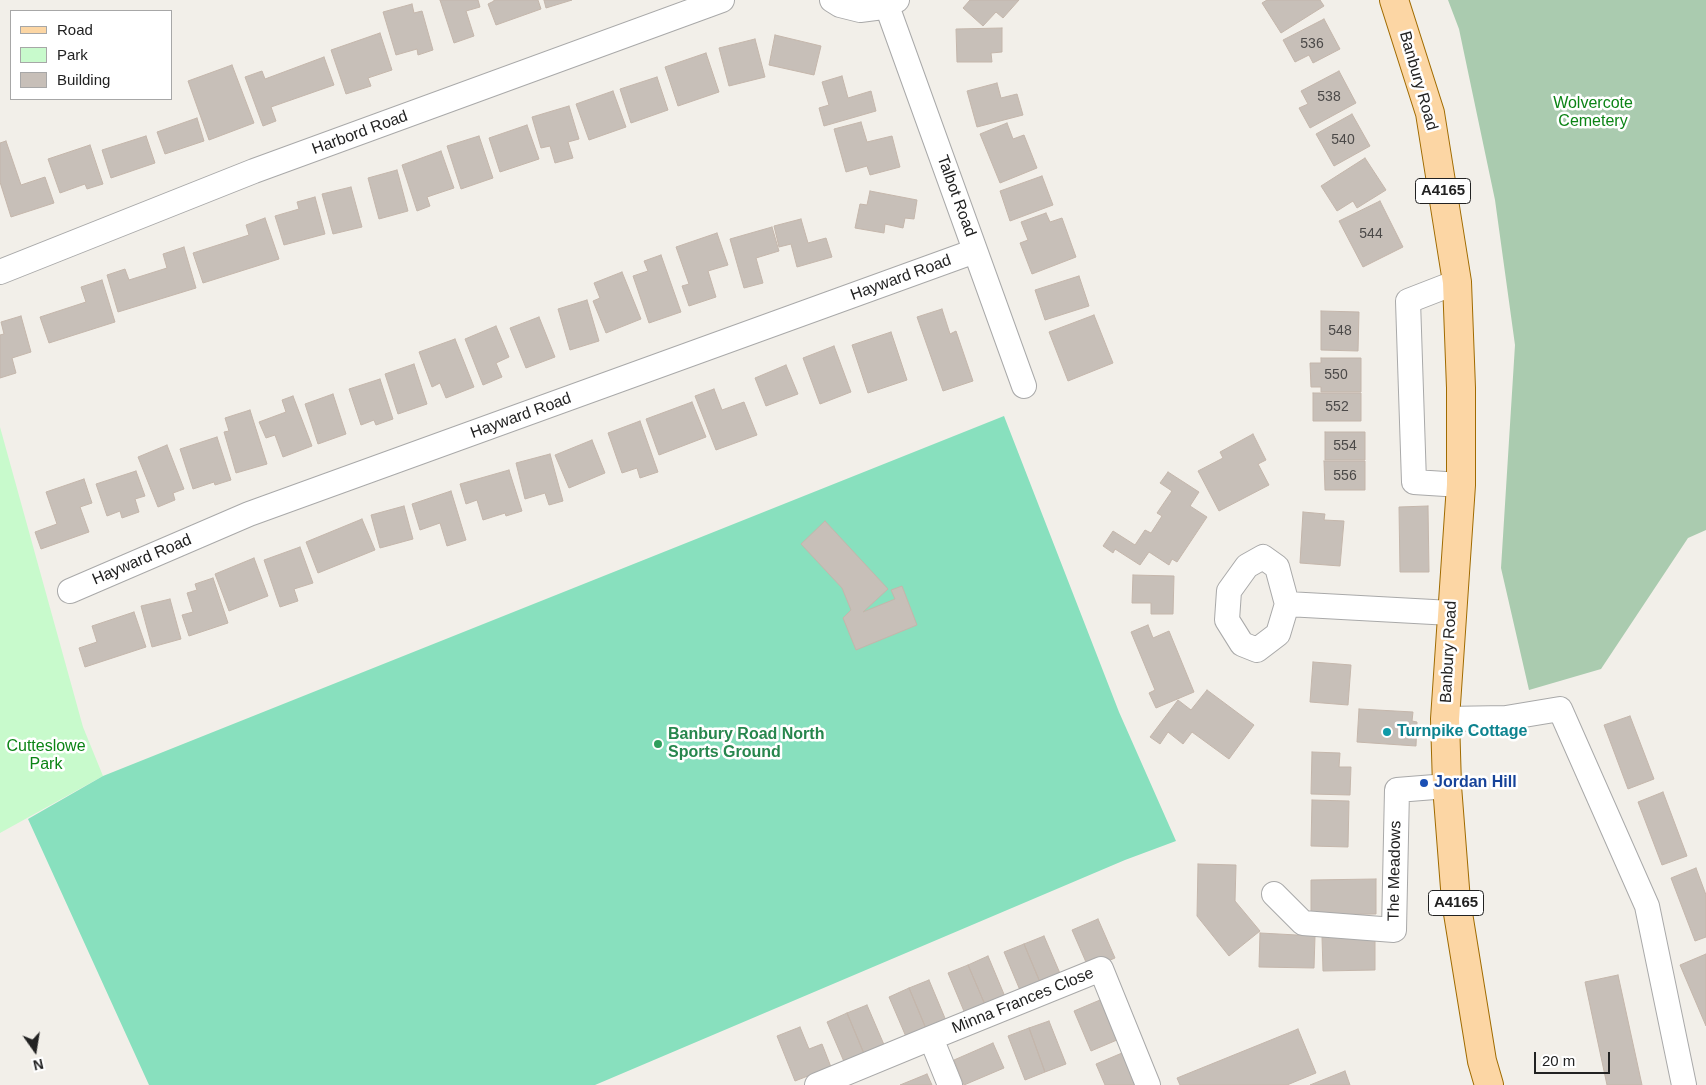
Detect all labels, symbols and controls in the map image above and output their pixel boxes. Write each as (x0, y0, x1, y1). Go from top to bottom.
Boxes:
legend (10, 10, 172, 100)
text: Road (57, 21, 93, 38)
street label: Banbury Road (1395, 29, 1441, 133)
house number: 536 (1300, 36, 1324, 52)
text: Park (57, 46, 88, 63)
text: Building (57, 71, 110, 88)
house number: 538 (1317, 89, 1341, 105)
park label: Wolvercote Cemetery (1553, 94, 1633, 132)
street label: Harbord Road (309, 107, 411, 159)
house number: 540 (1331, 132, 1355, 148)
street label: Talbot Road (932, 153, 980, 239)
road number: A4165 (1416, 178, 1470, 204)
house number: 544 (1359, 226, 1383, 242)
street label: Hayward Road (848, 251, 954, 305)
house number: 548 (1328, 323, 1352, 339)
house number: 550 (1324, 367, 1348, 383)
street label: Hayward Road (468, 389, 574, 443)
house number: 552 (1325, 399, 1349, 415)
house number: 554 (1333, 438, 1357, 454)
house number: 556 (1333, 468, 1357, 484)
street label: Hayward Road (90, 530, 194, 590)
street label: Banbury Road (1437, 600, 1461, 704)
place label: Turnpike Cottage (1397, 722, 1527, 742)
place label: Banbury Road North Sports Ground (668, 725, 824, 763)
marker: Turnpike Cottage (1381, 726, 1393, 738)
park label: Cutteslowe Park (6, 737, 86, 775)
marker: Banbury Road North Sports Ground (652, 738, 664, 750)
place label: Jordan Hill (1434, 773, 1517, 793)
marker: Jordan Hill (1418, 777, 1430, 789)
street label: The Meadows (1385, 821, 1405, 921)
road number: A4165 (1428, 890, 1484, 916)
street label: Minna Frances Close (949, 964, 1097, 1038)
north arrow (10, 1025, 60, 1075)
scale bar (1536, 1042, 1612, 1074)
text: 20 m (1542, 1052, 1575, 1069)
text: N (32, 1056, 45, 1074)

